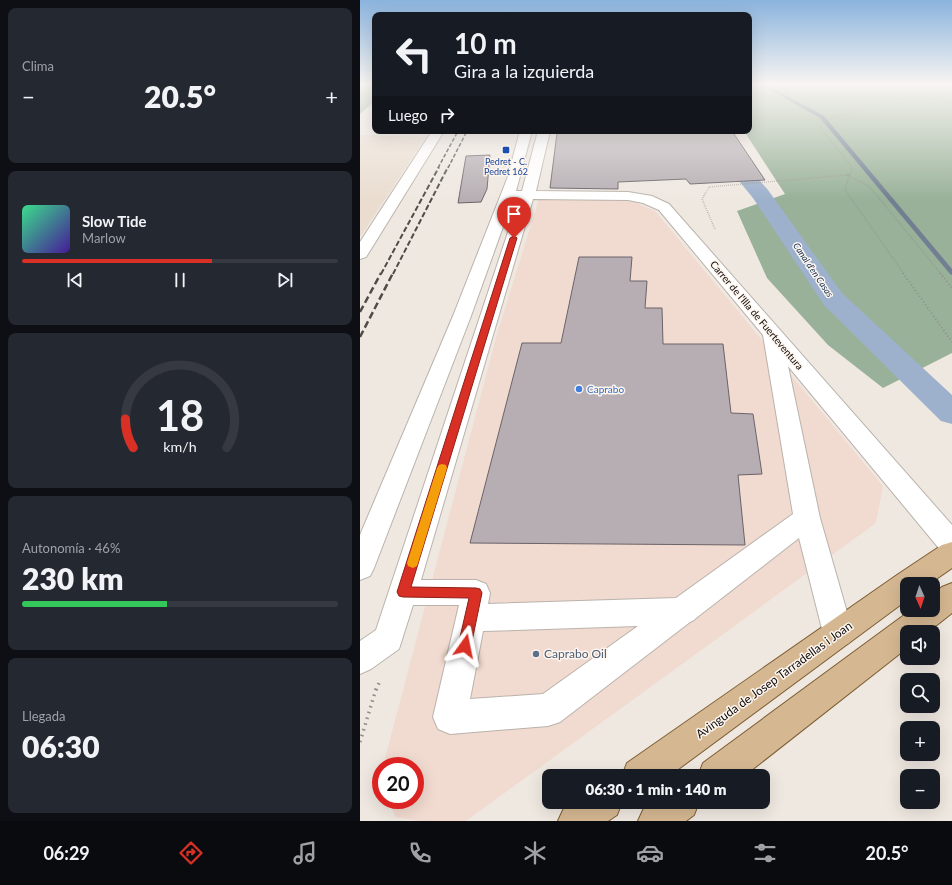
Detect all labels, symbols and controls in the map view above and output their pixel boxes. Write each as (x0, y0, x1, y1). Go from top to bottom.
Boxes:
text: 10 m (454, 26, 517, 60)
icon: left (388, 28, 440, 80)
text: Clima (22, 58, 54, 74)
text: Gira a la izquierda (454, 60, 594, 82)
text: 20.5° (144, 78, 216, 114)
text: − (22, 83, 35, 110)
text: + (325, 83, 338, 110)
icon: right (436, 104, 458, 126)
text: Luego (388, 106, 428, 124)
marker: Pedret - C. Pedret 162 (501, 145, 511, 155)
place label: Pedret - C. Pedret 162 (484, 156, 528, 177)
pin (497, 197, 531, 238)
icon: arrive (503, 203, 525, 225)
text: Slow Tide (82, 212, 147, 230)
text: Marlow (82, 230, 126, 246)
water label: Canal d'en Casas (791, 240, 836, 299)
street label: Carrer de l'Illa de Fuerteventura (708, 258, 806, 372)
icon: previous (64, 269, 86, 291)
icon: pause (169, 269, 191, 291)
icon: next (274, 269, 296, 291)
place label: Caprabo (587, 383, 624, 395)
marker: Caprabo (574, 384, 584, 394)
text: 18 (156, 390, 204, 440)
text: km/h (163, 438, 197, 455)
text: Autonomía · 46% (22, 540, 120, 556)
text: 230 km (22, 560, 123, 596)
north arrow (900, 577, 940, 617)
map controls (900, 577, 940, 809)
street label: Avinguda de Josep Tarradellas i Joan (693, 618, 855, 741)
position arrow (444, 625, 486, 667)
button: sound (900, 625, 940, 665)
place label: Caprabo Oil (544, 646, 607, 661)
marker: Caprabo Oil (531, 649, 541, 659)
button: search (900, 673, 940, 713)
text: Llegada (22, 708, 66, 724)
button: + (900, 721, 940, 761)
text: 06:30 (22, 728, 100, 764)
speed limit sign: 20 (372, 757, 424, 809)
button: − (900, 769, 940, 809)
text: 06:30 · 1 min · 140 m (585, 780, 727, 798)
icon: directions (177, 839, 205, 867)
icon: music (291, 839, 319, 867)
icon: phone (406, 839, 434, 867)
icon: climate (521, 839, 549, 867)
icon: car (636, 839, 664, 867)
icon: filters (751, 839, 779, 867)
text: 06:29 (43, 842, 90, 864)
text: 20.5° (866, 842, 909, 864)

